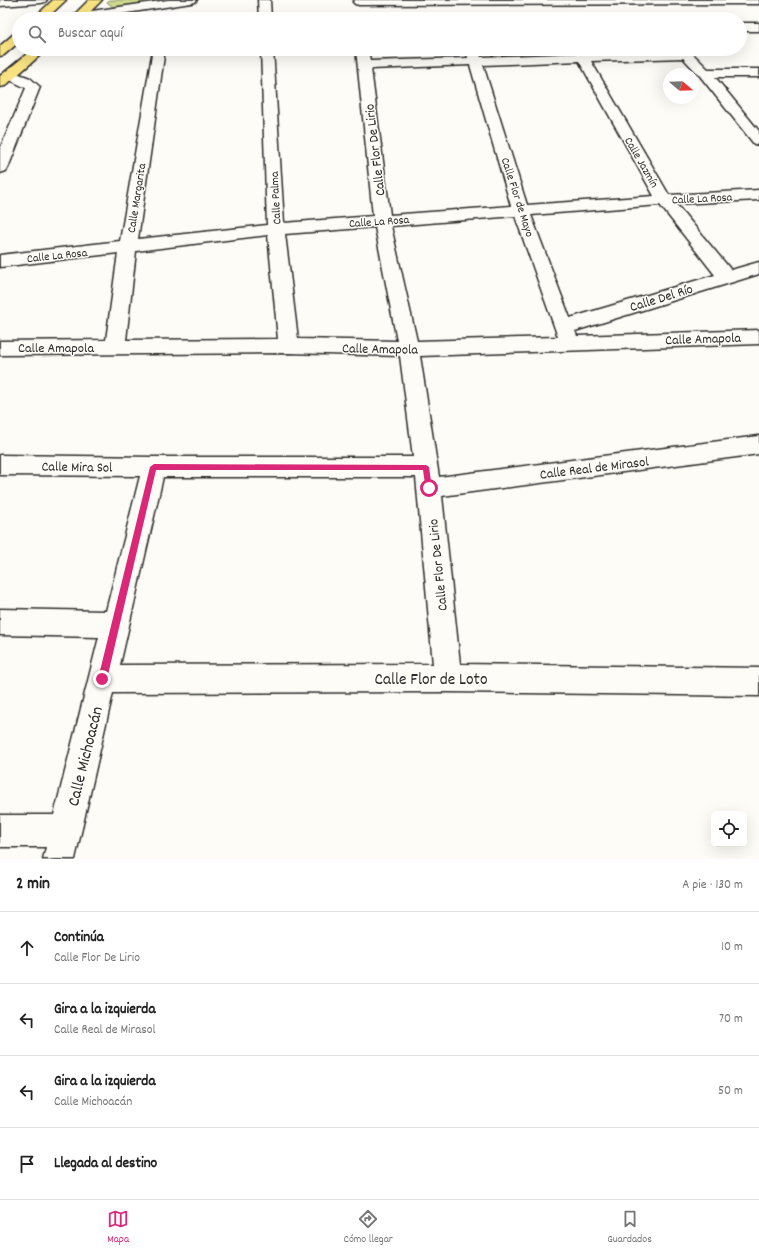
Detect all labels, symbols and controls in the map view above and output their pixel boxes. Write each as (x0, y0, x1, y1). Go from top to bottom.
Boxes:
search box (12, 12, 747, 56)
icon: search (26, 23, 48, 45)
text: Buscar aquí (58, 23, 123, 45)
north arrow (663, 68, 699, 104)
street label: Calle Flor De Lirio (360, 103, 392, 197)
street label: Calle Jazmín (619, 134, 662, 192)
street label: Calle Flor de Mayo (496, 156, 537, 239)
street label: Calle Margarita (124, 162, 151, 234)
street label: Calle Palma (267, 171, 286, 225)
street label: Calle La Rosa (671, 189, 733, 210)
street label: Calle La Rosa (348, 212, 410, 233)
street label: Calle La Rosa (26, 245, 88, 268)
street label: Calle Del Río (628, 280, 696, 318)
street label: Calle Amapola (665, 329, 742, 351)
street label: Calle Amapola (18, 339, 94, 359)
street label: Calle Amapola (342, 339, 419, 361)
street label: Calle Real de Mirasol (539, 452, 650, 486)
street label: Calle Mira Sol (41, 457, 113, 479)
route start (420, 479, 438, 497)
street label: Calle Flor De Lirio (424, 518, 454, 612)
street label: Calle Flor de Loto (375, 669, 487, 693)
route end (93, 670, 111, 688)
street label: Calle Michoacán (63, 704, 111, 809)
map controls (711, 811, 747, 847)
button: locate (711, 811, 747, 847)
text: 2 min (16, 873, 50, 897)
text: A pie · 130 m (682, 876, 743, 895)
text: Continúa (54, 927, 104, 949)
icon: ahead (16, 937, 38, 959)
text: 10 m (721, 938, 743, 957)
text: Calle Flor De Lirio (54, 949, 140, 968)
text: Gira a la izquierda (54, 999, 155, 1021)
icon: left (16, 1009, 38, 1031)
text: 70 m (719, 1010, 743, 1029)
text: Calle Real de Mirasol (54, 1021, 156, 1040)
text: Gira a la izquierda (54, 1071, 155, 1093)
icon: left (16, 1081, 38, 1103)
text: 50 m (718, 1082, 743, 1101)
text: Calle Michoacán (54, 1093, 132, 1112)
icon: arrive (16, 1153, 38, 1175)
text: Llegada al destino (54, 1153, 157, 1175)
tab: Mapa (107, 1208, 129, 1248)
tab: Cómo llegar (343, 1208, 393, 1248)
tab: Guardados (607, 1208, 652, 1248)

